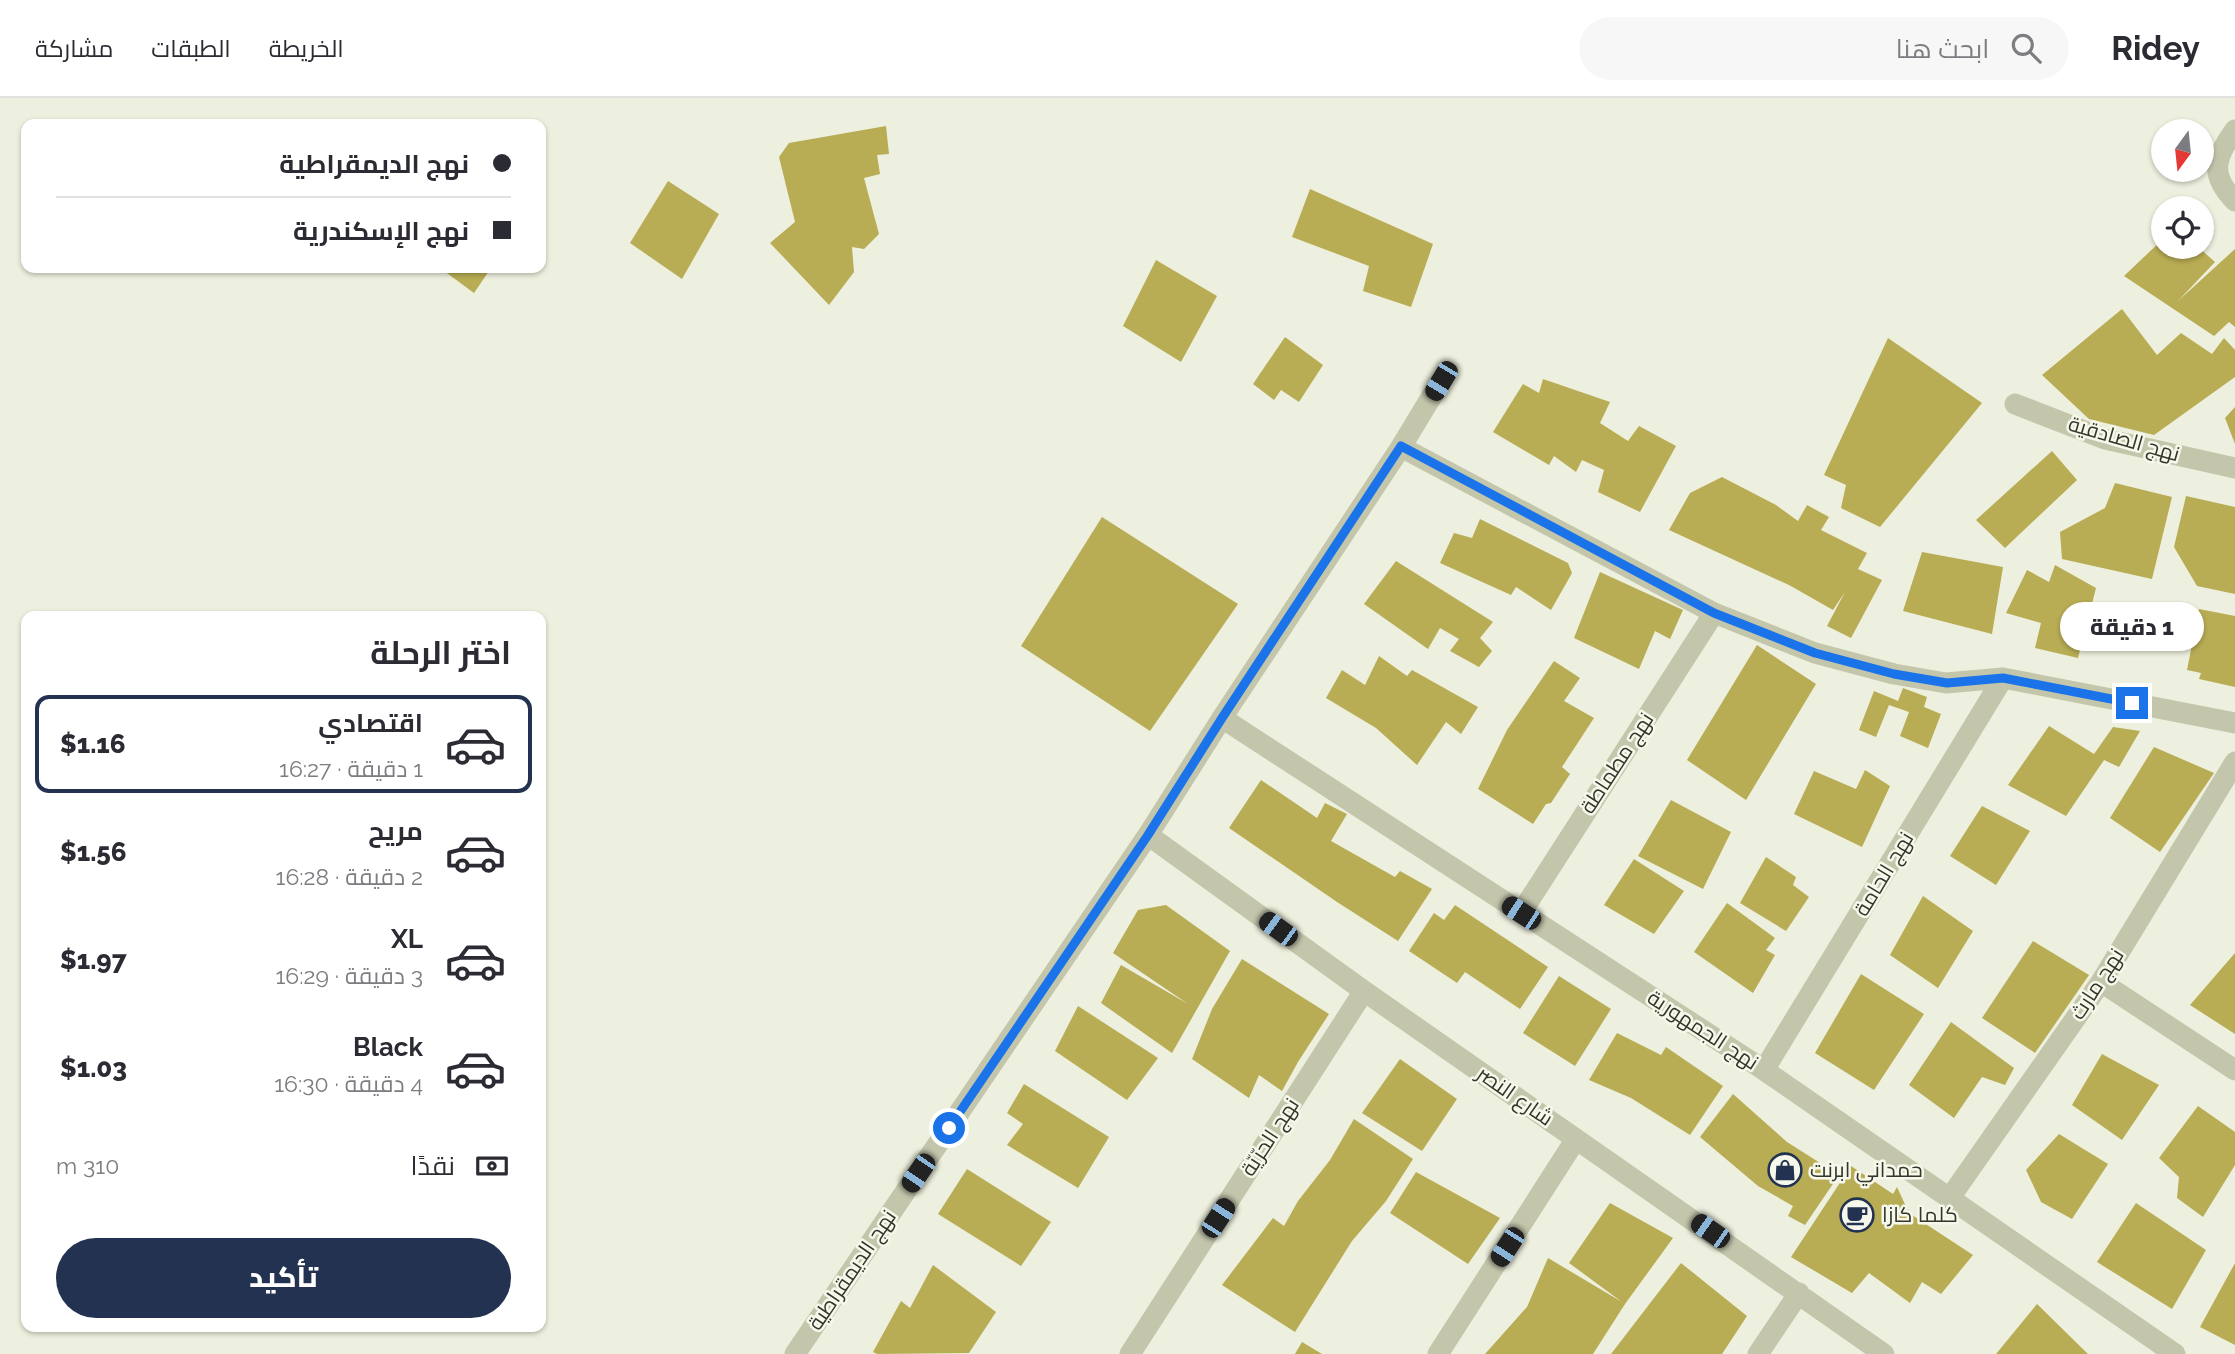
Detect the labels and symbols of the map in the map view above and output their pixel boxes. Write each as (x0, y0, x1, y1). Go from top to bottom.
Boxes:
north arrow (2151, 119, 2214, 182)
car (1422, 358, 1461, 404)
street label: نهج الصادقية (2065, 411, 2183, 468)
callout: 1 دقيقة (2060, 602, 2204, 650)
route end (2116, 687, 2148, 719)
street label: نهج مطماطة (1575, 708, 1660, 819)
street label: نهج الحامة (1849, 827, 1920, 921)
car (1498, 893, 1545, 933)
car (1255, 908, 1302, 950)
street label: نهج مارث (2064, 943, 2130, 1025)
street label: نهج الجمهورية (1642, 984, 1763, 1076)
street label: شارع النصر (1470, 1060, 1558, 1132)
street label: نهج الحرّيّة (1235, 1093, 1306, 1181)
route start (933, 1112, 965, 1144)
car (898, 1150, 939, 1196)
shop icon: حمداني ابرنت (1766, 1151, 1804, 1189)
place label: حمداني ابرنت (1810, 1157, 1923, 1186)
car (1198, 1195, 1239, 1241)
cafe icon: كلما كازا (1838, 1196, 1876, 1234)
place label: كلما كازا (1882, 1202, 1958, 1227)
street label: نهج الديمقراطية (802, 1205, 903, 1336)
car (1687, 1210, 1734, 1252)
car (1487, 1224, 1528, 1270)

